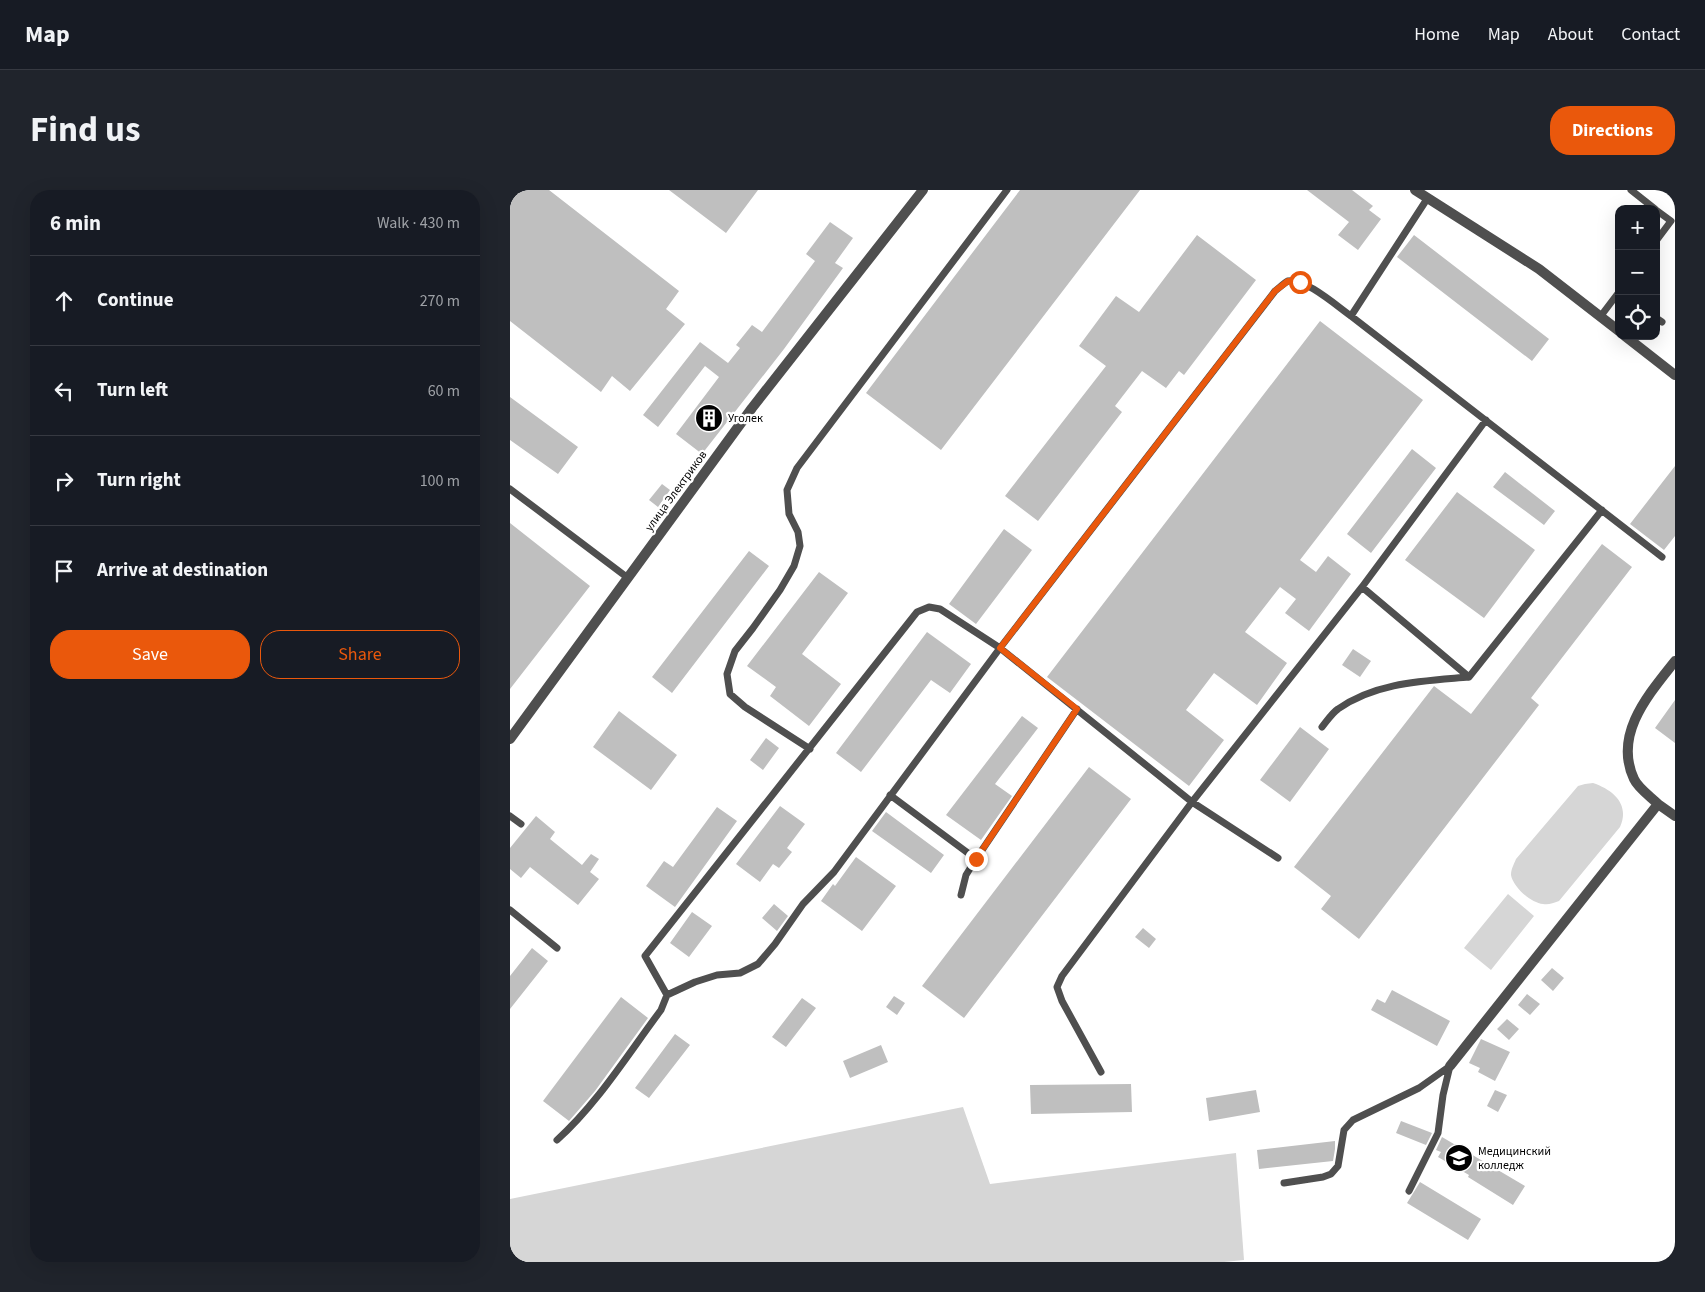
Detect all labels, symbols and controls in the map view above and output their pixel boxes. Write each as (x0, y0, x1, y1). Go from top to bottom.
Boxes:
text: Map (25, 17, 70, 52)
text: Home (1414, 22, 1460, 47)
text: Map (1488, 22, 1520, 47)
text: About (1548, 22, 1593, 47)
text: Contact (1621, 22, 1680, 47)
text: Find us (30, 105, 140, 155)
button: Directions (1550, 106, 1675, 155)
map controls (1615, 205, 1660, 340)
button: + (1615, 205, 1660, 250)
text: 6 min (50, 208, 101, 238)
text: Walk · 430 m (377, 212, 460, 234)
button: − (1615, 250, 1660, 295)
route start (1289, 271, 1312, 294)
icon: ahead (50, 287, 78, 315)
text: Continue (97, 287, 174, 314)
text: 270 m (420, 290, 460, 312)
button: locate (1615, 295, 1660, 340)
icon: left (50, 377, 78, 405)
text: Turn left (97, 377, 168, 404)
text: 60 m (428, 380, 460, 402)
building icon: Уголек (694, 403, 724, 433)
place label: Уголек (728, 410, 763, 427)
street label: улица Электриков (641, 447, 711, 535)
icon: right (50, 467, 78, 495)
text: Turn right (97, 467, 181, 494)
text: 100 m (420, 470, 460, 492)
icon: arrive (50, 557, 78, 585)
text: Arrive at destination (97, 557, 268, 584)
button: Save (50, 630, 250, 679)
button: Share (260, 630, 460, 679)
route end (965, 848, 988, 871)
school or university icon: Медицинский колледж (1444, 1143, 1474, 1173)
place label: Медицинский колледж (1478, 1143, 1551, 1174)

